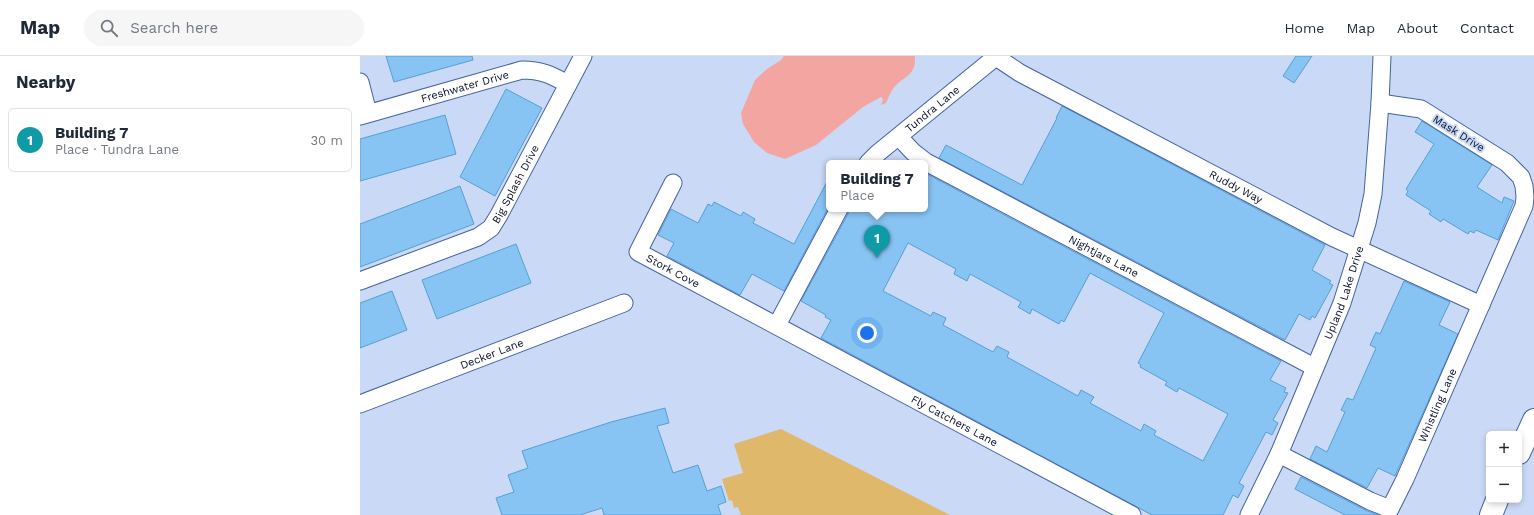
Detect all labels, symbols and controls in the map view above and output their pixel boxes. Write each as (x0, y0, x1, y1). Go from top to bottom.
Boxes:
search box (84, 10, 364, 46)
text: Map (20, 16, 60, 39)
icon: search (98, 17, 120, 39)
text: Search here (130, 19, 218, 37)
text: Home (1284, 20, 1324, 36)
text: Map (1346, 20, 1375, 36)
text: About (1397, 20, 1438, 36)
text: Contact (1460, 20, 1514, 36)
street label: Freshwater Drive (419, 68, 511, 105)
text: Nearby (16, 72, 75, 92)
street label: Tundra Lane (903, 83, 962, 135)
street label: Mask Drive (1430, 112, 1487, 154)
text: Building 7 (55, 124, 128, 142)
text: 1 (27, 133, 33, 148)
text: 30 m (311, 133, 343, 148)
text: Place · Tundra Lane (55, 142, 179, 157)
street label: Big Splash Drive (489, 143, 542, 226)
popup (826, 160, 928, 212)
street label: Ruddy Way (1207, 168, 1265, 207)
text: Building 7 (840, 170, 914, 188)
text: Place (840, 188, 874, 203)
pin: 1 (864, 225, 890, 258)
street label: Nightjars Lane (1066, 233, 1141, 280)
street label: Upland Lake Drive (1322, 244, 1366, 341)
street label: Stork Cove (644, 252, 702, 291)
your location (857, 323, 877, 343)
street label: Decker Lane (458, 336, 525, 372)
street label: Whistling Lane (1416, 366, 1459, 444)
street label: Fly Catchers Lane (909, 393, 1000, 449)
map controls (1486, 431, 1522, 503)
button: + (1486, 431, 1522, 467)
button: − (1486, 467, 1522, 503)

